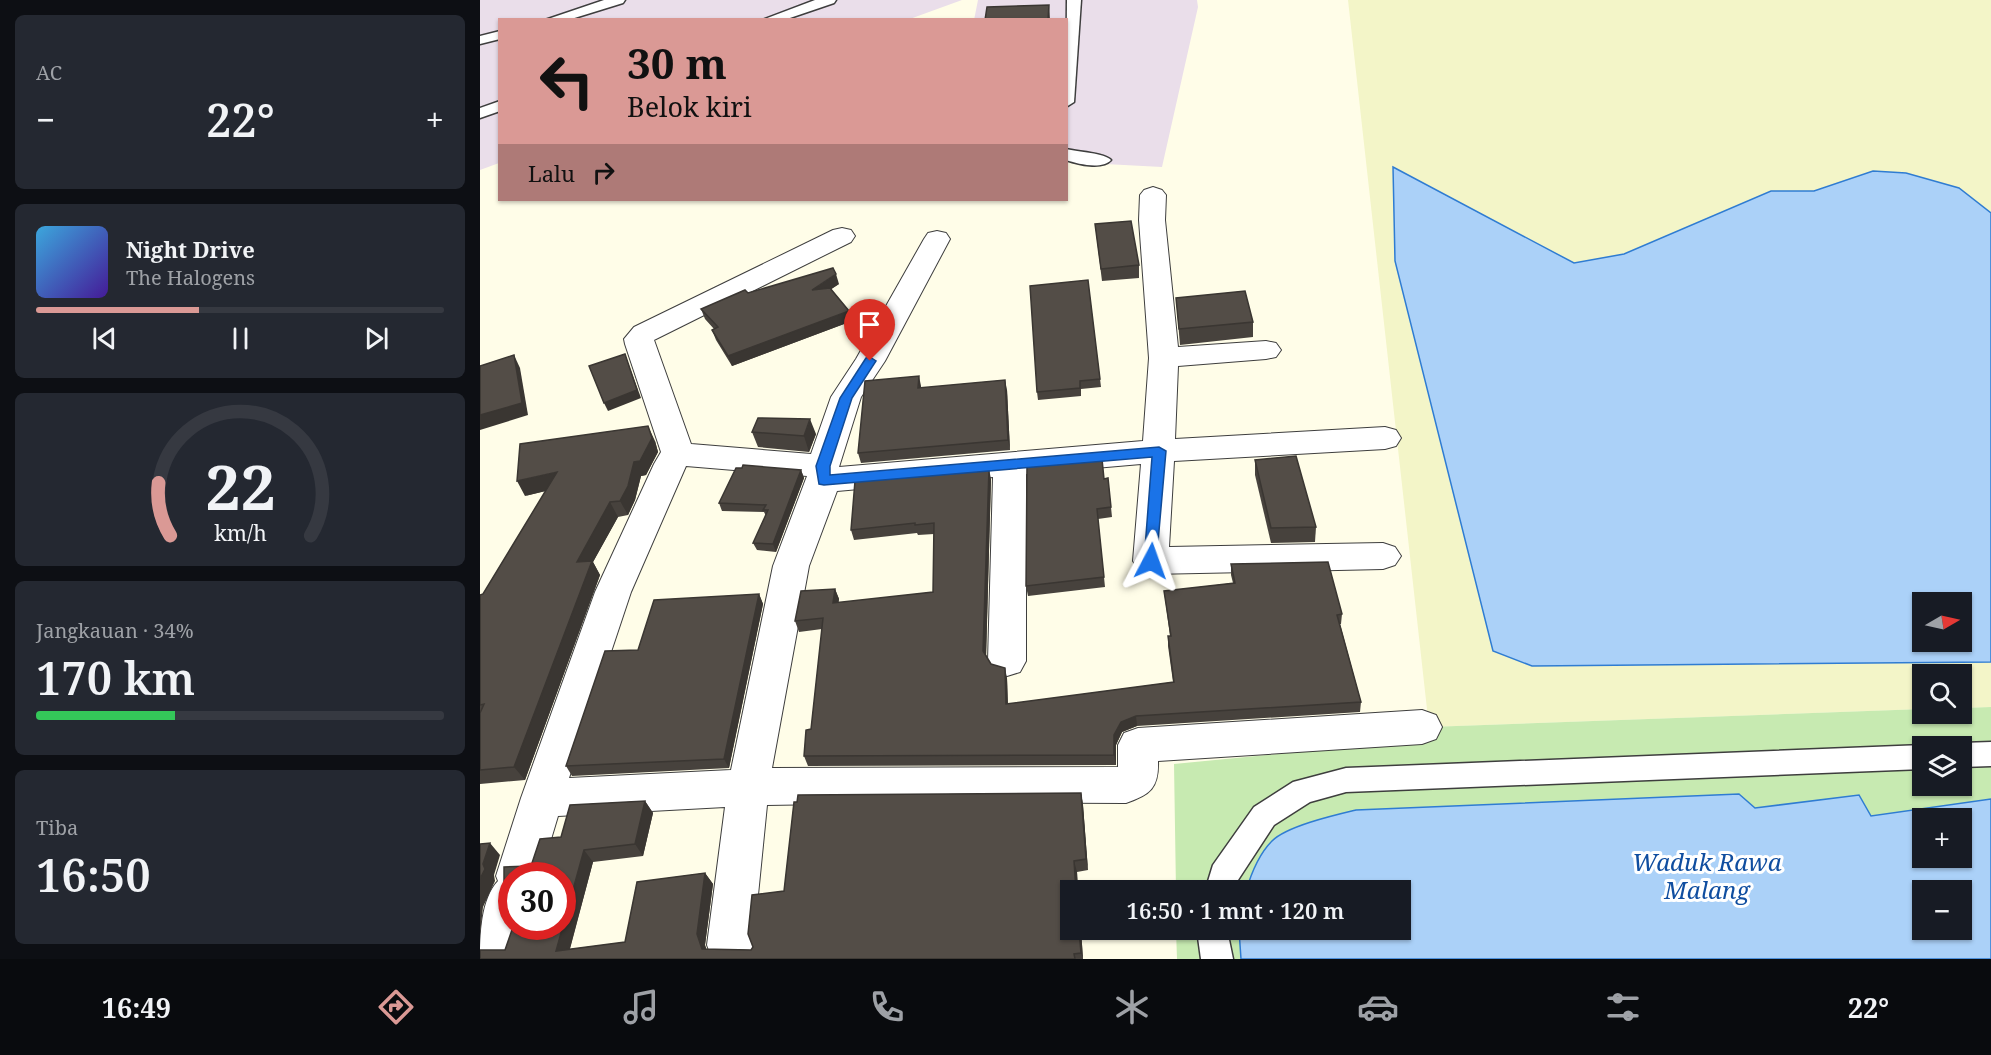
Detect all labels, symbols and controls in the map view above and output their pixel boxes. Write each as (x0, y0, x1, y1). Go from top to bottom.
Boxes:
text: 30 m (627, 34, 727, 91)
icon: left (528, 42, 606, 120)
text: AC (36, 59, 62, 86)
text: Belok kiri (627, 88, 752, 125)
text: 22° (206, 89, 275, 150)
text: − (36, 97, 55, 142)
text: + (426, 97, 444, 142)
icon: right (587, 156, 620, 189)
text: Lalu (528, 158, 575, 188)
text: Night Drive (126, 234, 255, 264)
text: The Halogens (126, 264, 255, 291)
pin (844, 299, 895, 361)
icon: arrive (853, 308, 886, 341)
icon: previous (88, 322, 121, 355)
icon: pause (224, 322, 257, 355)
icon: next (360, 322, 393, 355)
text: 22 (205, 444, 275, 529)
text: km/h (214, 519, 267, 548)
position arrow (1119, 529, 1183, 593)
north arrow (1912, 592, 1972, 652)
map controls (1912, 592, 1972, 940)
text: Jangkauan · 34% (36, 617, 194, 644)
text: 170 km (36, 647, 195, 708)
button: search (1912, 664, 1972, 724)
button: layers (1912, 736, 1972, 796)
button: + (1912, 808, 1972, 868)
text: Tiba (36, 814, 78, 841)
text: 16:50 (36, 844, 151, 905)
water label: Waduk Rawa Malang (1632, 845, 1782, 906)
speed limit sign: 30 (498, 862, 576, 940)
button: − (1912, 880, 1972, 940)
text: 16:50 · 1 mnt · 120 m (1127, 895, 1344, 925)
icon: directions (375, 986, 417, 1028)
icon: music (620, 986, 662, 1028)
icon: phone (866, 986, 908, 1028)
icon: climate (1111, 986, 1153, 1028)
icon: car (1357, 986, 1399, 1028)
icon: filters (1602, 986, 1644, 1028)
text: 16:49 (102, 989, 171, 1026)
text: 22° (1848, 989, 1889, 1026)

